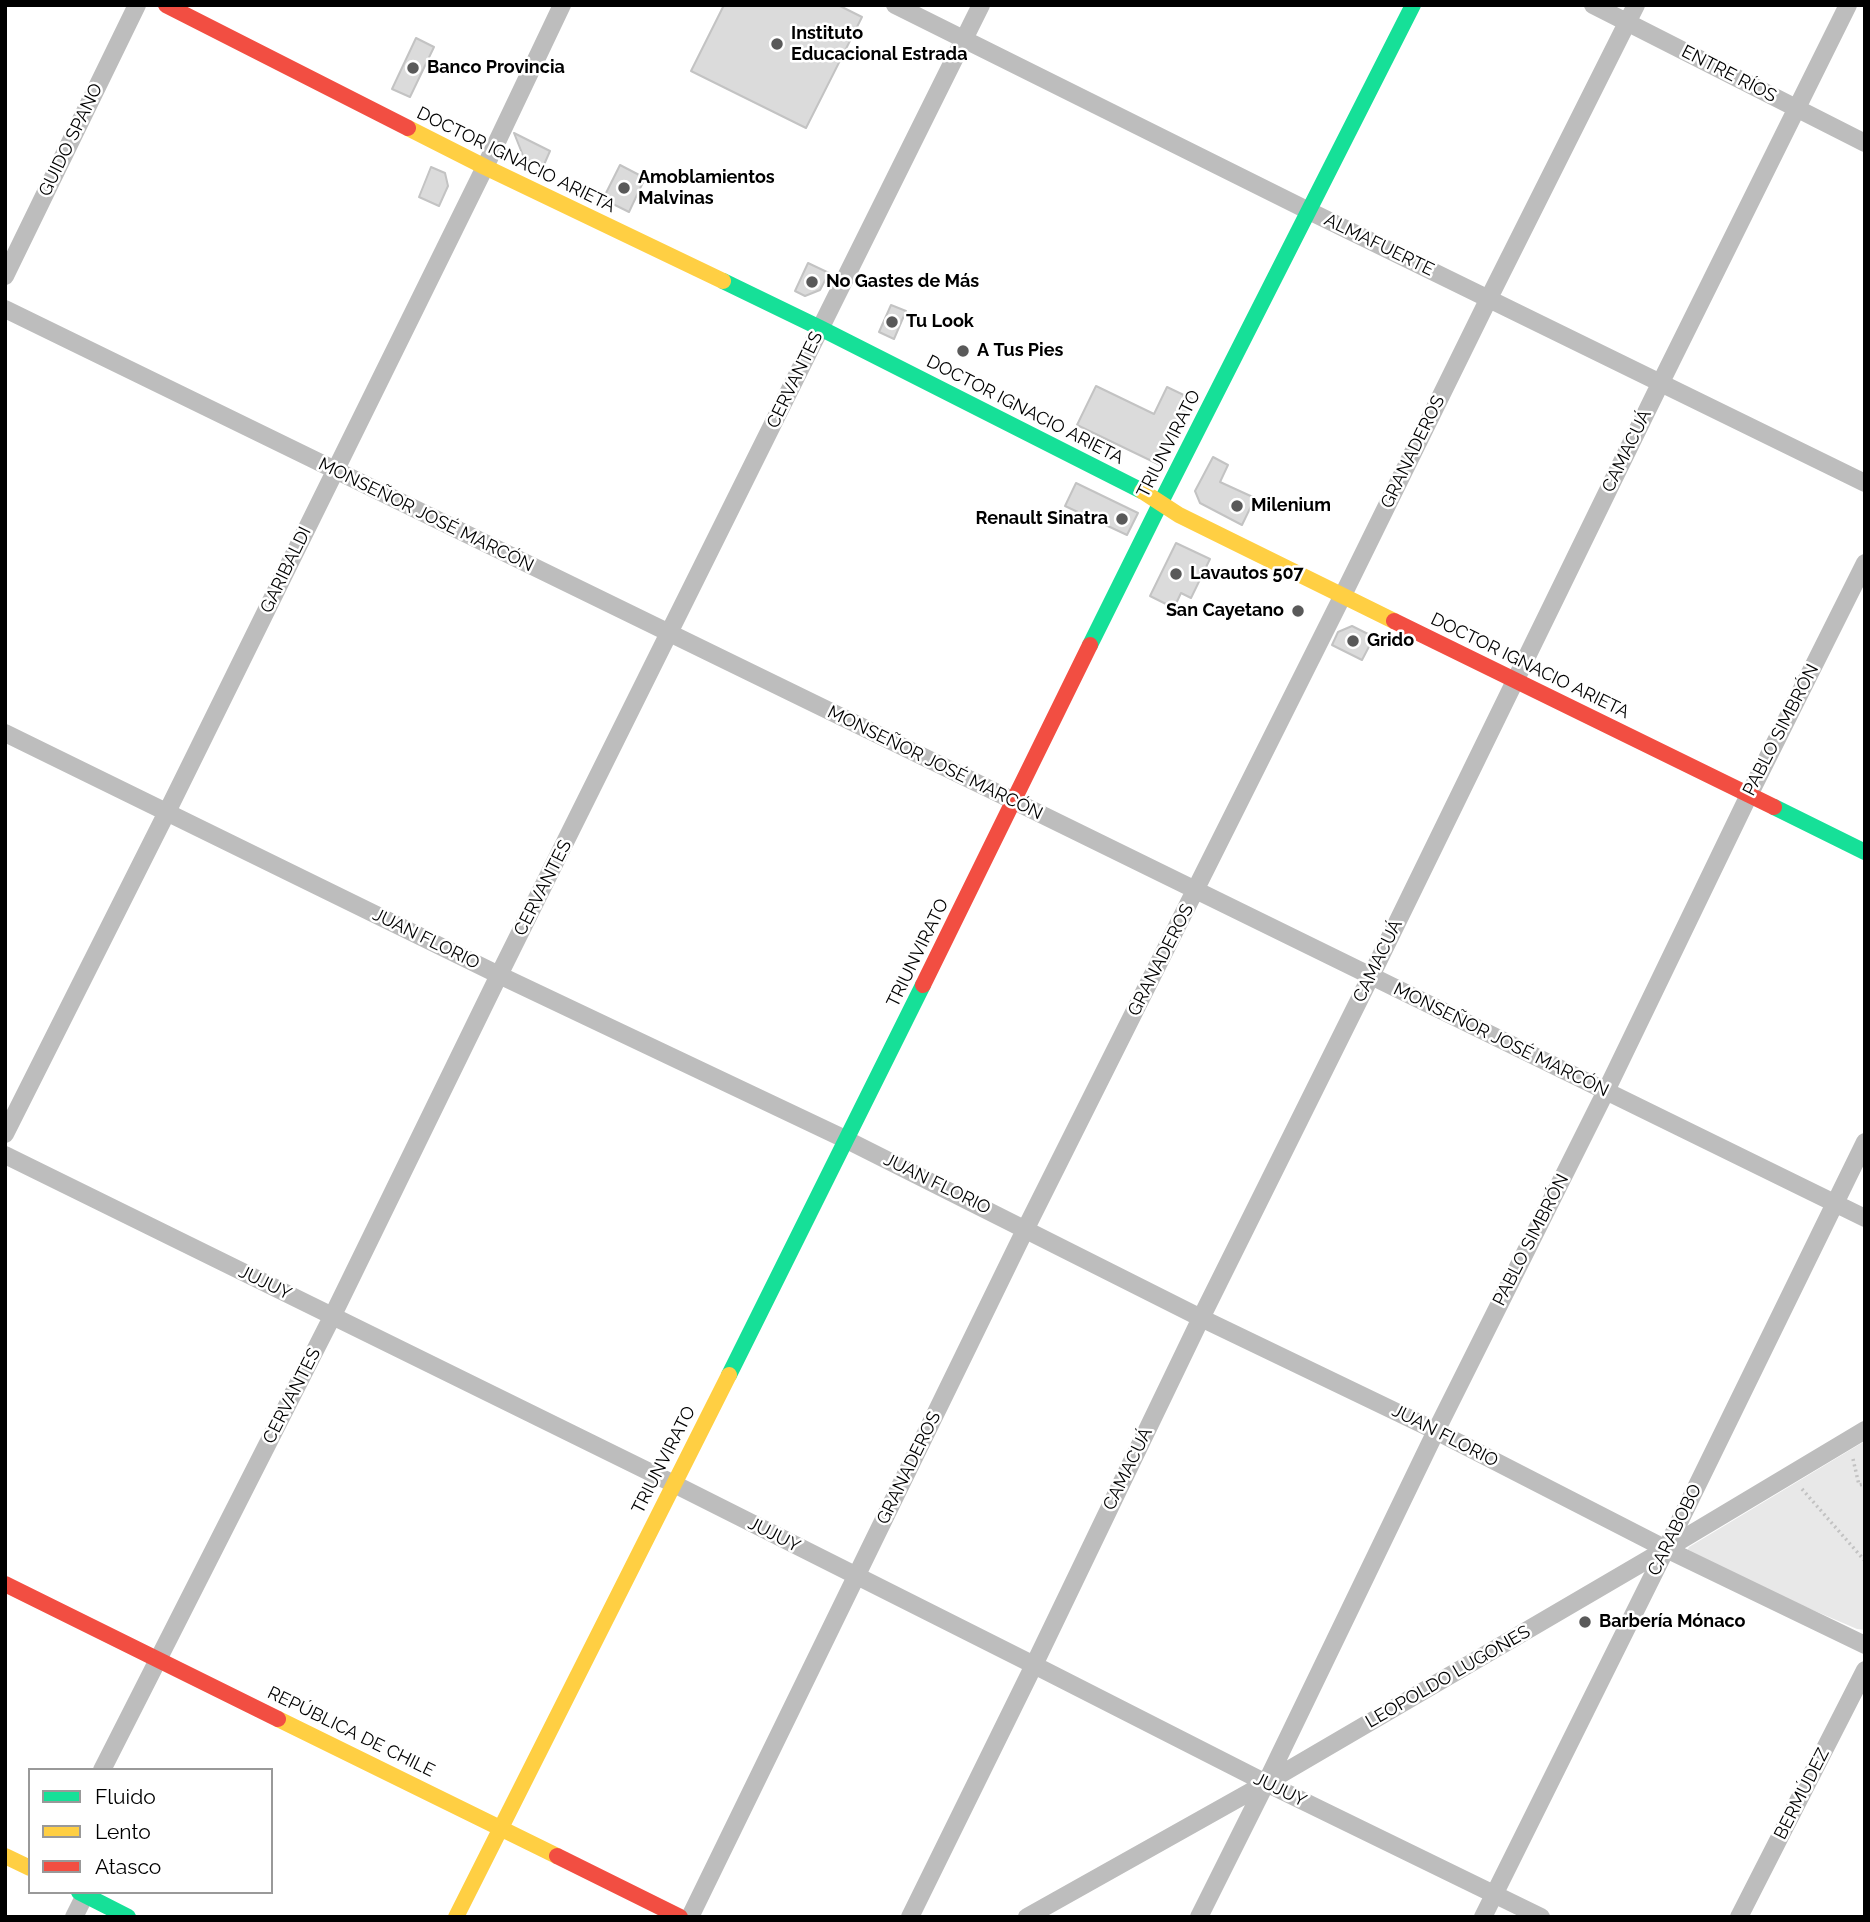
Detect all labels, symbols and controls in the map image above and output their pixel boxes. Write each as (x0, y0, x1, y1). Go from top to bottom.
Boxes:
place label: Instituto Educacional Estrada (791, 23, 967, 66)
marker: Instituto Educacional Estrada (769, 36, 785, 52)
street label: ENTRE RÍOS (1678, 41, 1780, 107)
place label: Banco Provincia (427, 57, 565, 79)
marker: Banco Provincia (405, 60, 421, 76)
street label: GUIDO SPANO (34, 80, 108, 200)
street label: DOCTOR IGNACIO ARIETA (413, 102, 619, 218)
place label: Amoblamientos Malvinas (638, 167, 775, 210)
marker: Amoblamientos Malvinas (616, 180, 632, 196)
street label: ALMAFUERTE (1321, 209, 1437, 281)
place label: No Gastes de Más (826, 271, 979, 293)
marker: No Gastes de Más (804, 274, 820, 290)
place label: Tu Look (906, 311, 974, 333)
marker: Tu Look (884, 314, 900, 330)
street label: CERVANTES (762, 328, 828, 432)
place label: A Tus Pies (977, 340, 1063, 362)
marker: A Tus Pies (955, 343, 971, 359)
street label: DOCTOR IGNACIO ARIETA (923, 351, 1127, 469)
street label: TRIUNVIRATO (1133, 386, 1205, 502)
street label: GRANADEROS (1376, 392, 1450, 512)
street label: CAMACUÁ (1598, 406, 1656, 496)
street label: MONSEÑOR JOSÉ MARCÓN (315, 453, 537, 577)
place label: Milenium (1251, 495, 1331, 517)
marker: Milenium (1229, 498, 1245, 514)
place label: Renault Sinatra (976, 508, 1108, 530)
marker: Renault Sinatra (1114, 511, 1130, 527)
street label: GARIBALDI (256, 523, 316, 617)
place label: Lavautos 507 (1190, 563, 1304, 585)
marker: Lavautos 507 (1168, 566, 1184, 582)
place label: San Cayetano (1166, 600, 1284, 622)
marker: San Cayetano (1290, 603, 1306, 619)
street label: DOCTOR IGNACIO ARIETA (1427, 608, 1633, 724)
place label: Grido (1367, 630, 1414, 652)
marker: Grido (1345, 633, 1361, 649)
street label: PABLO SIMBRÓN (1738, 661, 1824, 799)
street label: MONSEÑOR JOSÉ MARCÓN (824, 701, 1046, 825)
street label: CERVANTES (510, 836, 576, 940)
street label: TRIUNVIRATO (882, 895, 954, 1011)
street label: GRANADEROS (1123, 900, 1199, 1020)
street label: JUAN FLORIO (369, 904, 483, 974)
street label: CAMACUÁ (1349, 916, 1407, 1006)
street label: MONSEÑOR JOSÉ MARCÓN (1390, 978, 1612, 1102)
street label: JUAN FLORIO (880, 1149, 994, 1219)
street label: PABLO SIMBRÓN (1488, 1171, 1574, 1309)
street label: JUJUY (235, 1261, 295, 1305)
street label: CERVANTES (259, 1344, 325, 1448)
street label: JUAN FLORIO (1388, 1400, 1502, 1472)
street label: TRIUNVIRATO (628, 1402, 700, 1518)
street label: GRANADEROS (872, 1408, 946, 1528)
street label: CAMACUÁ (1099, 1424, 1157, 1514)
street label: CARABOBO (1644, 1481, 1706, 1579)
street label: JUJUY (744, 1513, 804, 1557)
place label: Barbería Mónaco (1599, 1611, 1745, 1633)
marker: Barbería Mónaco (1577, 1614, 1593, 1630)
street label: LEOPOLDO LUGONES (1362, 1621, 1534, 1733)
street label: REPÚBLICA DE CHILE (264, 1682, 438, 1782)
street label: BERMÚDEZ (1770, 1745, 1834, 1843)
legend (28, 1768, 273, 1894)
street label: JUJUY (1250, 1768, 1310, 1812)
text: Fluido (95, 1784, 156, 1809)
text: Lento (95, 1819, 151, 1844)
text: Atasco (95, 1854, 161, 1879)

